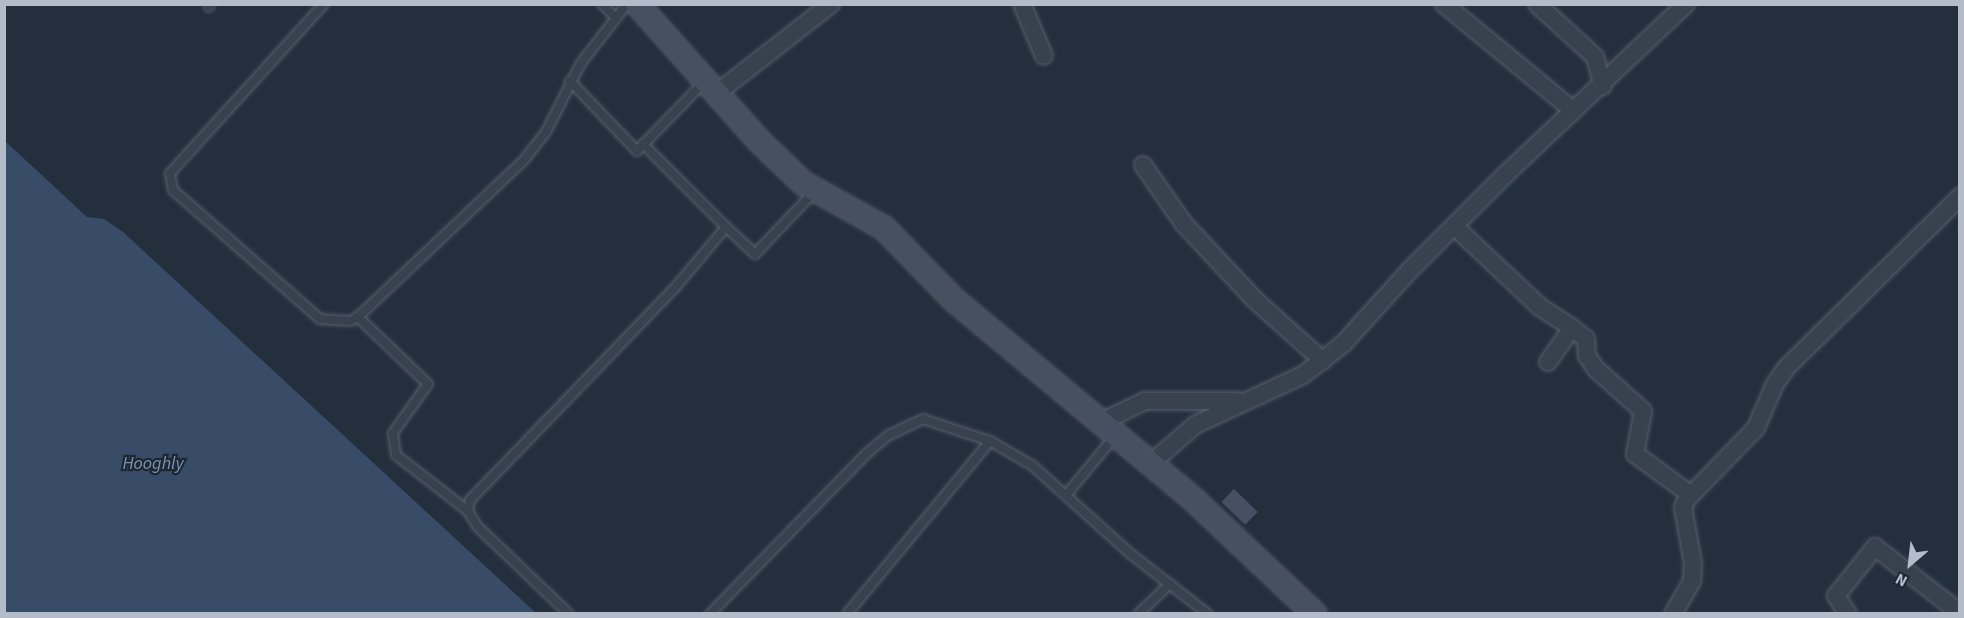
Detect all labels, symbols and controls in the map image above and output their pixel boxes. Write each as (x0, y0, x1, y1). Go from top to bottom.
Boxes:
water label: Hooghly (122, 453, 184, 475)
north arrow (1880, 534, 1940, 594)
text: N (1892, 568, 1911, 592)

